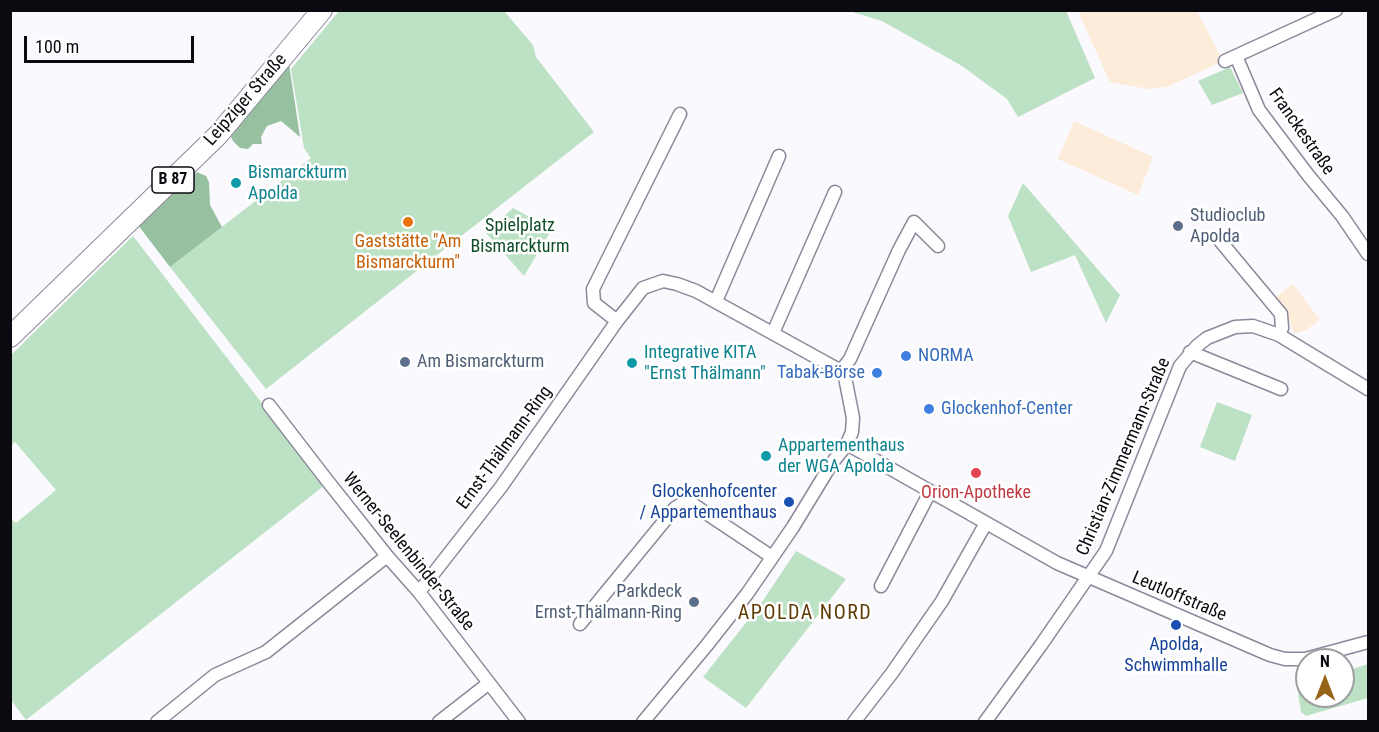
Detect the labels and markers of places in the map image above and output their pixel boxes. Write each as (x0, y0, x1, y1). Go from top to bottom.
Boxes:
place label: Bismarckturm Apolda (248, 162, 347, 204)
marker: Bismarckturm Apolda (229, 176, 243, 190)
place label: Studioclub Apolda (1190, 205, 1265, 248)
marker: Gaststätte "Am Bismarckturm" (401, 215, 415, 229)
marker: Studioclub Apolda (1171, 219, 1185, 233)
place label: Gaststätte "Am Bismarckturm" (355, 231, 461, 274)
place label: Integrative KITA "Ernst Thälmann" (644, 342, 766, 385)
place label: NORMA (918, 345, 974, 367)
marker: NORMA (899, 349, 913, 363)
place label: Am Bismarckturm (417, 351, 544, 373)
marker: Am Bismarckturm (398, 355, 412, 369)
marker: Integrative KITA "Ernst Thälmann" (625, 356, 639, 370)
place label: Tabak-Börse (777, 362, 865, 384)
marker: Tabak-Börse (870, 366, 884, 380)
place label: Glockenhof-Center (941, 398, 1073, 420)
marker: Glockenhof-Center (922, 402, 936, 416)
place label: Appartementhaus der WGA Apolda (778, 435, 905, 478)
marker: Appartementhaus der WGA Apolda (759, 449, 773, 463)
marker: Orion-Apotheke (969, 466, 983, 480)
place label: Glockenhofcenter / Appartementhaus (639, 481, 777, 524)
place label: Orion-Apotheke (921, 482, 1031, 504)
marker: Glockenhofcenter / Appartementhaus (782, 495, 796, 509)
place label: Parkdeck Ernst-Thälmann-Ring (535, 581, 682, 624)
marker: Parkdeck Ernst-Thälmann-Ring (687, 595, 701, 609)
marker: Apolda, Schwimmhalle (1169, 618, 1183, 632)
place label: Apolda, Schwimmhalle (1124, 634, 1228, 676)

